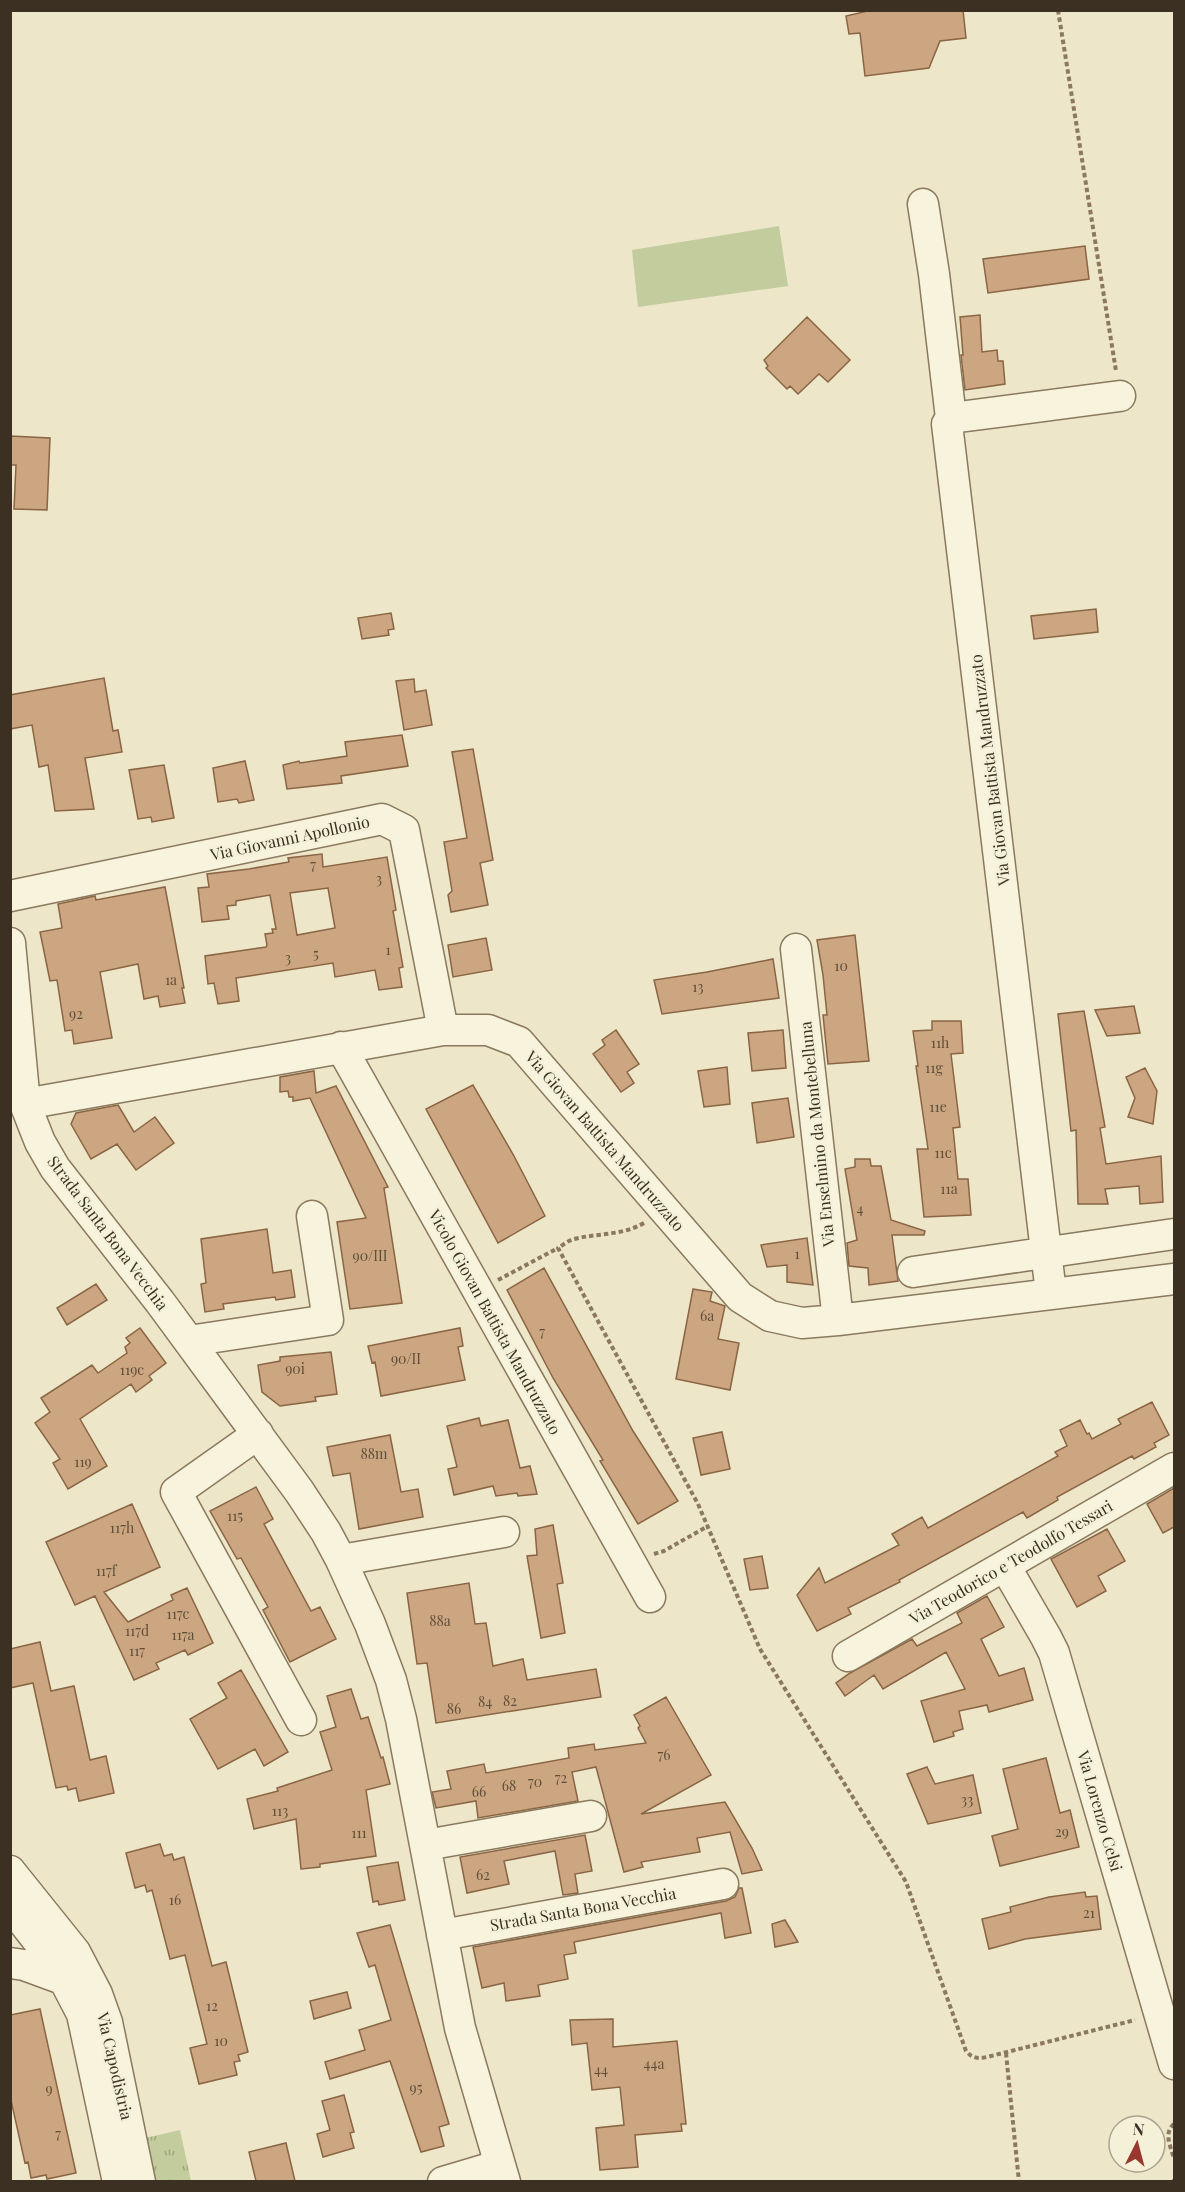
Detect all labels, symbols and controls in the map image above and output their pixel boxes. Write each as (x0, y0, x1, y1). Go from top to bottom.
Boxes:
street label: Via Giovan Battista Mandruzzato (965, 653, 1014, 888)
street label: Via Giovanni Apollonio (207, 810, 372, 865)
house number: 7 (310, 855, 316, 874)
house number: 3 (376, 869, 382, 888)
house number: 1 (385, 940, 391, 959)
house number: 5 (313, 944, 319, 963)
house number: 3 (285, 948, 291, 967)
house number: 10 (834, 956, 848, 975)
house number: 1a (165, 970, 177, 989)
house number: 13 (692, 977, 704, 996)
house number: 92 (69, 1004, 83, 1023)
street label: Via Enselmino da Montebelluna (794, 1020, 839, 1249)
house number: 11h (931, 1033, 950, 1052)
street label: Via Giovan Battista Mandruzzato (521, 1045, 690, 1235)
house number: 11g (925, 1058, 943, 1077)
house number: 11e (929, 1097, 947, 1116)
house number: 11c (934, 1143, 952, 1162)
street label: Strada Santa Bona Vecchia (43, 1151, 173, 1314)
house number: 11a (940, 1179, 958, 1198)
house number: 4 (857, 1199, 864, 1218)
street label: Vicolo Giovan Battista Mandruzzato (424, 1205, 566, 1438)
house number: 1 (794, 1244, 800, 1263)
house number: 90/III (353, 1246, 388, 1265)
house number: 6a (700, 1306, 714, 1325)
house number: 7 (539, 1322, 545, 1341)
house number: 90/II (391, 1349, 421, 1368)
house number: 90i (285, 1359, 305, 1378)
house number: 119c (120, 1360, 144, 1379)
house number: 88m (361, 1444, 388, 1463)
house number: 119 (74, 1452, 92, 1471)
street label: Via Teodorico e Teodolfo Tessari (904, 1494, 1116, 1629)
house number: 115 (227, 1506, 243, 1525)
house number: 117h (110, 1518, 135, 1537)
house number: 117f (96, 1561, 118, 1580)
house number: 117c (167, 1604, 190, 1623)
house number: 88a (429, 1611, 451, 1630)
house number: 117d (125, 1621, 149, 1640)
house number: 117a (171, 1625, 195, 1644)
house number: 117 (129, 1641, 145, 1660)
house number: 82 (503, 1691, 517, 1710)
house number: 84 (478, 1692, 492, 1711)
house number: 86 (447, 1699, 461, 1718)
house number: 76 (658, 1745, 670, 1764)
street label: Via Lorenzo Celsi (1073, 1747, 1128, 1874)
house number: 72 (555, 1768, 567, 1787)
house number: 70 (528, 1772, 542, 1791)
house number: 68 (502, 1776, 516, 1795)
house number: 66 (472, 1782, 486, 1801)
house number: 33 (961, 1790, 973, 1809)
house number: 113 (272, 1801, 288, 1820)
house number: 29 (1055, 1822, 1069, 1841)
house number: 111 (351, 1823, 367, 1842)
house number: 62 (476, 1865, 490, 1884)
street label: Strada Santa Bona Vecchia (488, 1882, 678, 1935)
house number: 16 (169, 1890, 181, 1909)
house number: 21 (1083, 1903, 1095, 1922)
house number: 12 (206, 1996, 218, 2015)
street label: Via Capodistria (93, 2009, 138, 2122)
house number: 10 (214, 2031, 228, 2050)
house number: 44a (644, 2054, 664, 2073)
house number: 44 (594, 2060, 608, 2079)
house number: 95 (410, 2078, 423, 2097)
house number: 9 (45, 2079, 53, 2098)
north arrow (1107, 2114, 1167, 2174)
text: N (1132, 2118, 1146, 2140)
house number: 7 (55, 2124, 61, 2143)

